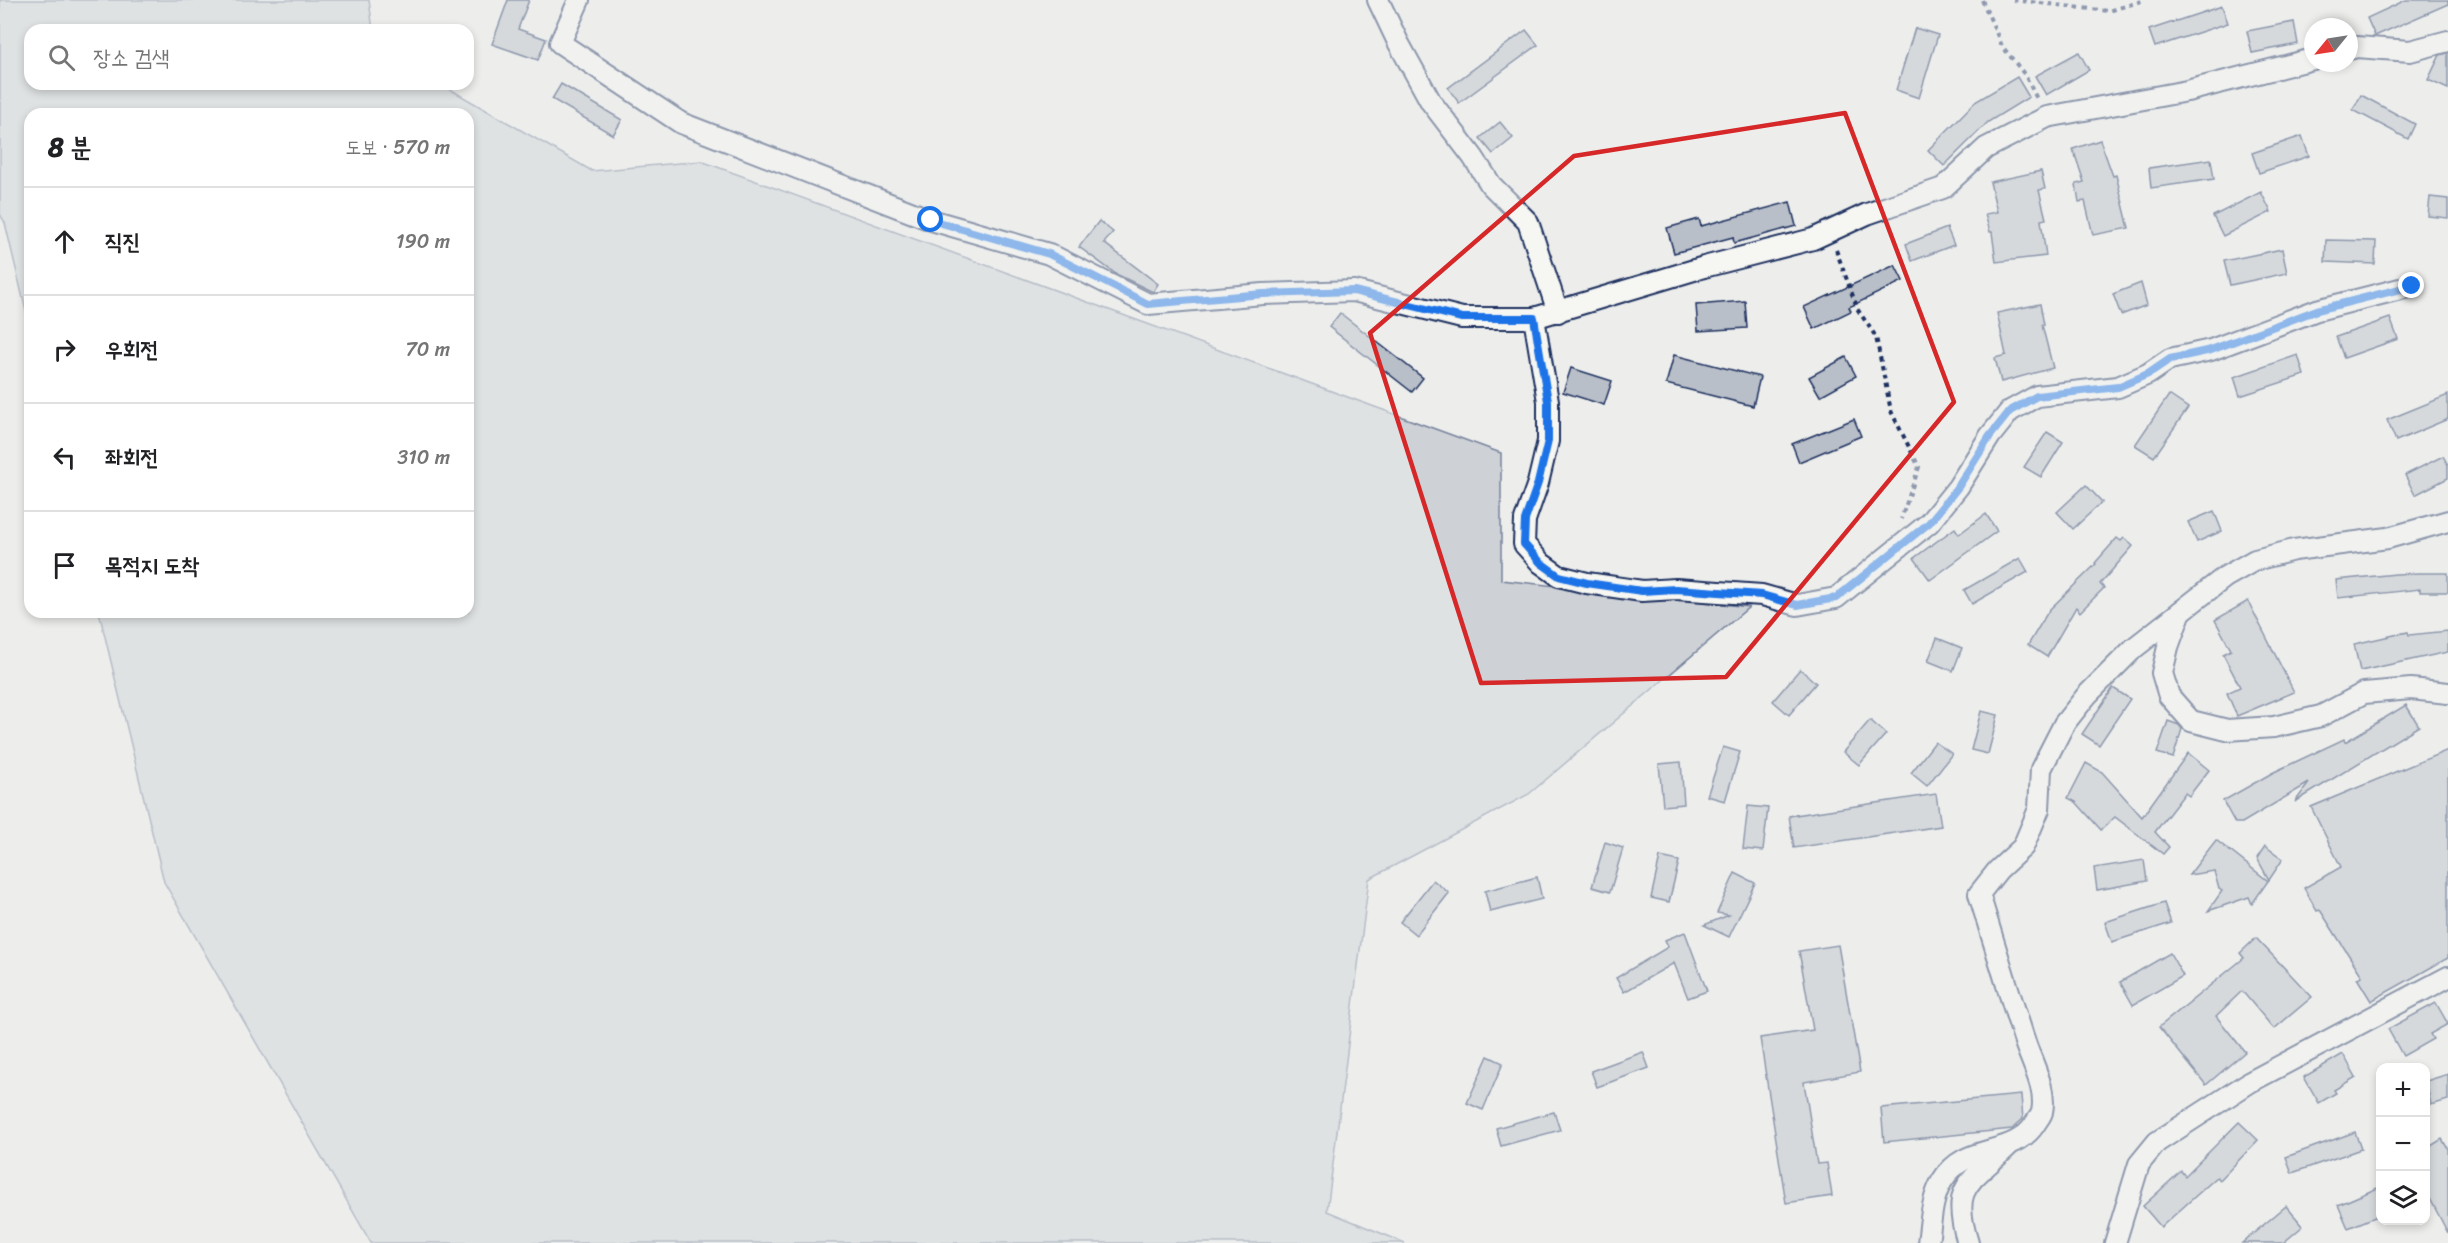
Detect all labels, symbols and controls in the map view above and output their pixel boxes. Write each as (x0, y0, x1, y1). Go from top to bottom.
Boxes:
north arrow (2304, 18, 2358, 72)
search box (24, 24, 474, 90)
text: 장소 검색 (93, 38, 170, 77)
icon: search (45, 41, 78, 74)
text: 8 분 (48, 124, 91, 170)
text: 도보 · 570 m (345, 130, 450, 165)
route start (917, 206, 943, 232)
text: 직진 (105, 222, 140, 261)
text: 190 m (396, 224, 450, 259)
icon: ahead (48, 225, 81, 258)
route end (2398, 272, 2424, 298)
text: 우회전 (105, 330, 158, 369)
text: 70 m (405, 332, 450, 367)
icon: right (48, 333, 81, 366)
text: 좌회전 (105, 438, 158, 477)
text: 310 m (397, 440, 450, 475)
icon: left (48, 441, 81, 474)
text: 목적지 도착 (105, 546, 199, 585)
icon: arrive (48, 549, 81, 582)
map controls (2376, 1063, 2430, 1225)
button: + (2376, 1063, 2430, 1117)
button: − (2376, 1117, 2430, 1171)
button: layers (2376, 1171, 2430, 1225)

